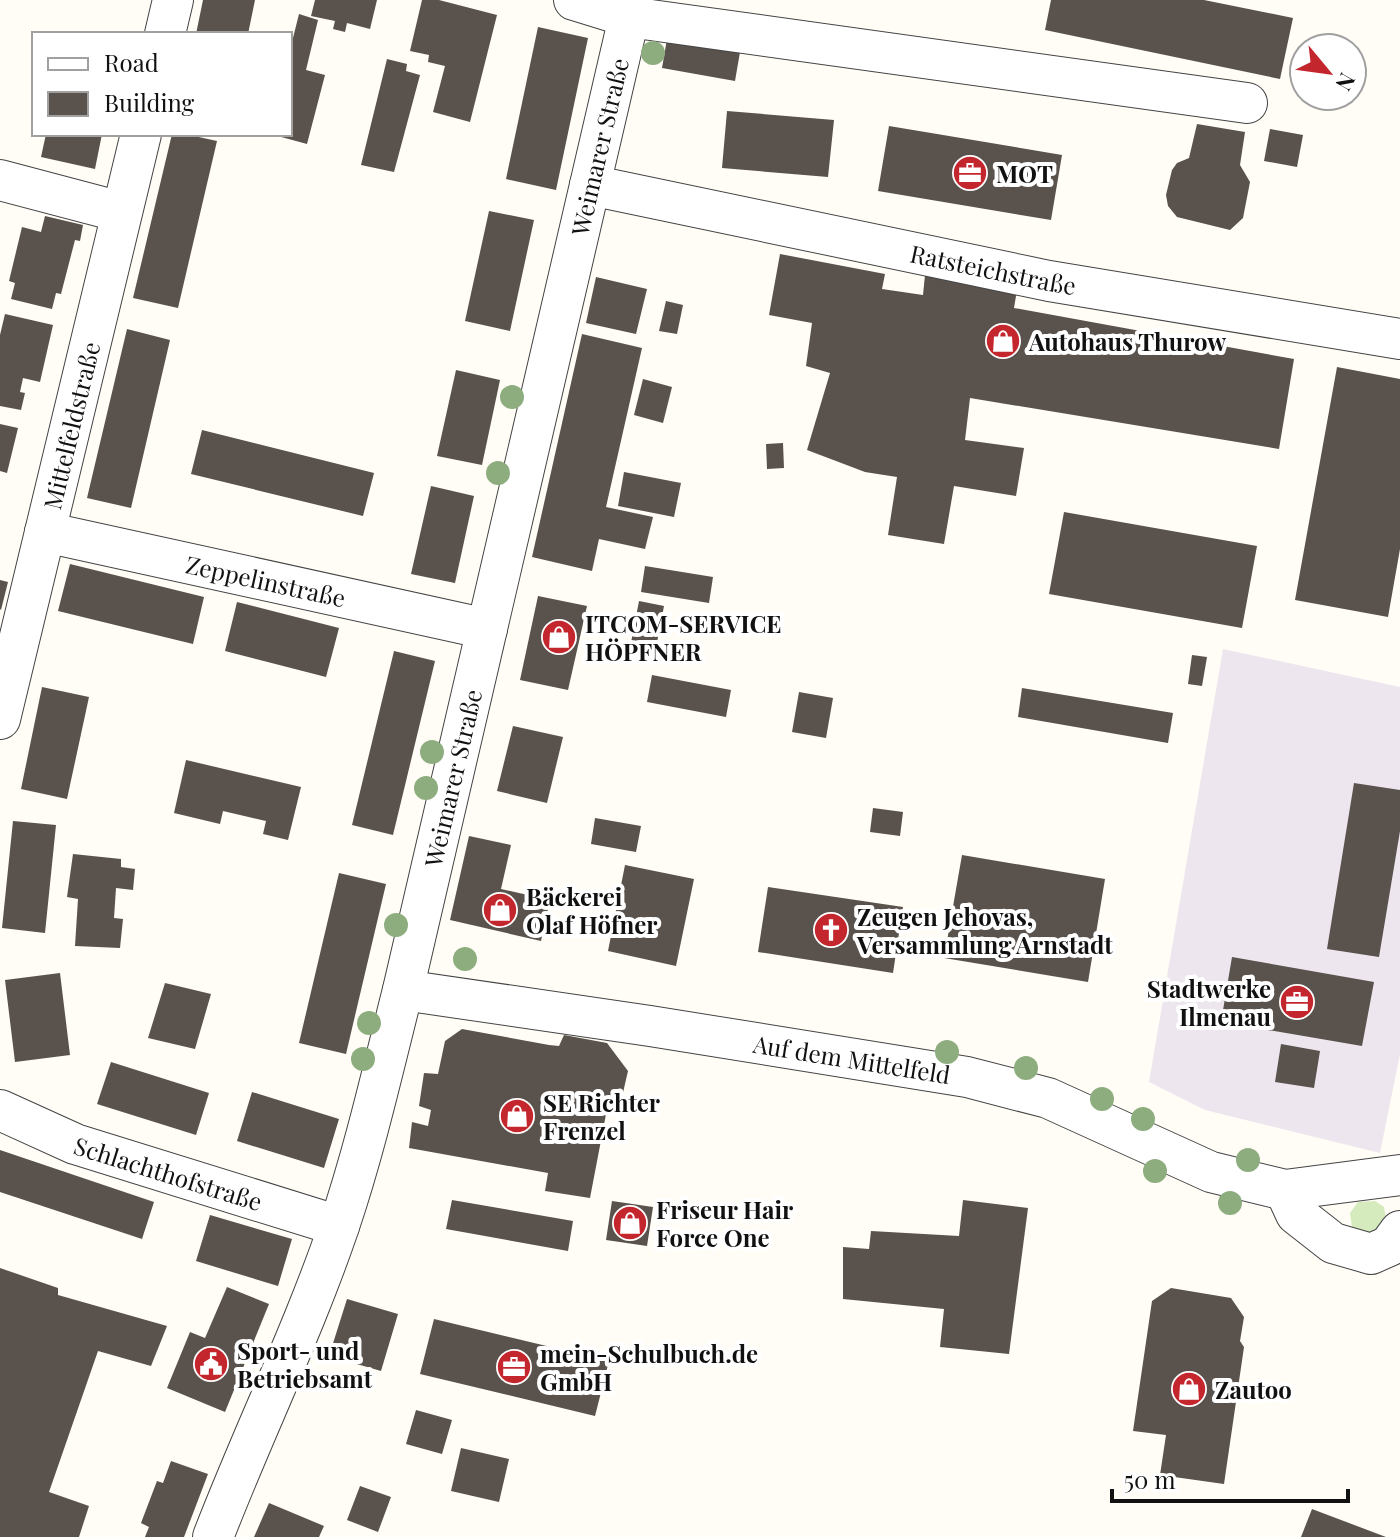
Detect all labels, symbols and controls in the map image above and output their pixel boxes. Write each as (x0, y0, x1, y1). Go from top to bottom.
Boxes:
legend (32, 32, 292, 136)
north arrow (1288, 32, 1368, 112)
text: Road (104, 46, 159, 78)
street label: Weimarer Straße (563, 55, 635, 240)
text: N (1329, 68, 1363, 96)
text: Building (104, 86, 195, 118)
office icon: MOT (951, 154, 989, 192)
place label: MOT (996, 157, 1053, 189)
street label: Ratsteichstraße (908, 236, 1078, 301)
shop icon: Autohaus Thurow (984, 322, 1022, 360)
place label: Autohaus Thurow (1028, 325, 1226, 357)
street label: Mittelfeldstraße (35, 338, 106, 512)
street label: Zeppelinstraße (183, 547, 349, 614)
place label: ITCOM-SERVICE HÖPFNER (585, 607, 782, 667)
shop icon: ITCOM-SERVICE HÖPFNER (540, 618, 578, 656)
street label: Weimarer Straße (416, 686, 488, 871)
place label: Bäckerei Olaf Höfner (526, 880, 658, 940)
shop icon: Bäckerei Olaf Höfner (481, 891, 519, 929)
place label: Zeugen Jehovas, Versammlung Arnstadt (856, 900, 1113, 960)
church icon: Zeugen Jehovas, Versammlung Arnstadt (812, 911, 850, 949)
place label: Stadtwerke Ilmenau (1147, 972, 1271, 1032)
office icon: Stadtwerke Ilmenau (1278, 983, 1316, 1021)
street label: Auf dem Mittelfeld (750, 1027, 953, 1090)
place label: SE Richter Frenzel (543, 1086, 661, 1146)
shop icon: SE Richter Frenzel (498, 1097, 536, 1135)
street label: Schlachthofstraße (70, 1129, 266, 1217)
place label: Friseur Hair Force One (656, 1193, 794, 1253)
shop icon: Friseur Hair Force One (611, 1204, 649, 1242)
place label: Sport- und Betriebsamt (237, 1334, 373, 1394)
place label: mein-Schulbuch.de GmbH (540, 1337, 758, 1397)
public building icon: Sport- und Betriebsamt (192, 1345, 230, 1383)
office icon: mein-Schulbuch.de GmbH (495, 1348, 533, 1386)
shop icon: Zautoo (1170, 1370, 1208, 1408)
place label: Zautoo (1215, 1373, 1292, 1405)
scale bar (1112, 1453, 1348, 1503)
text: 50 m (1124, 1463, 1176, 1495)

